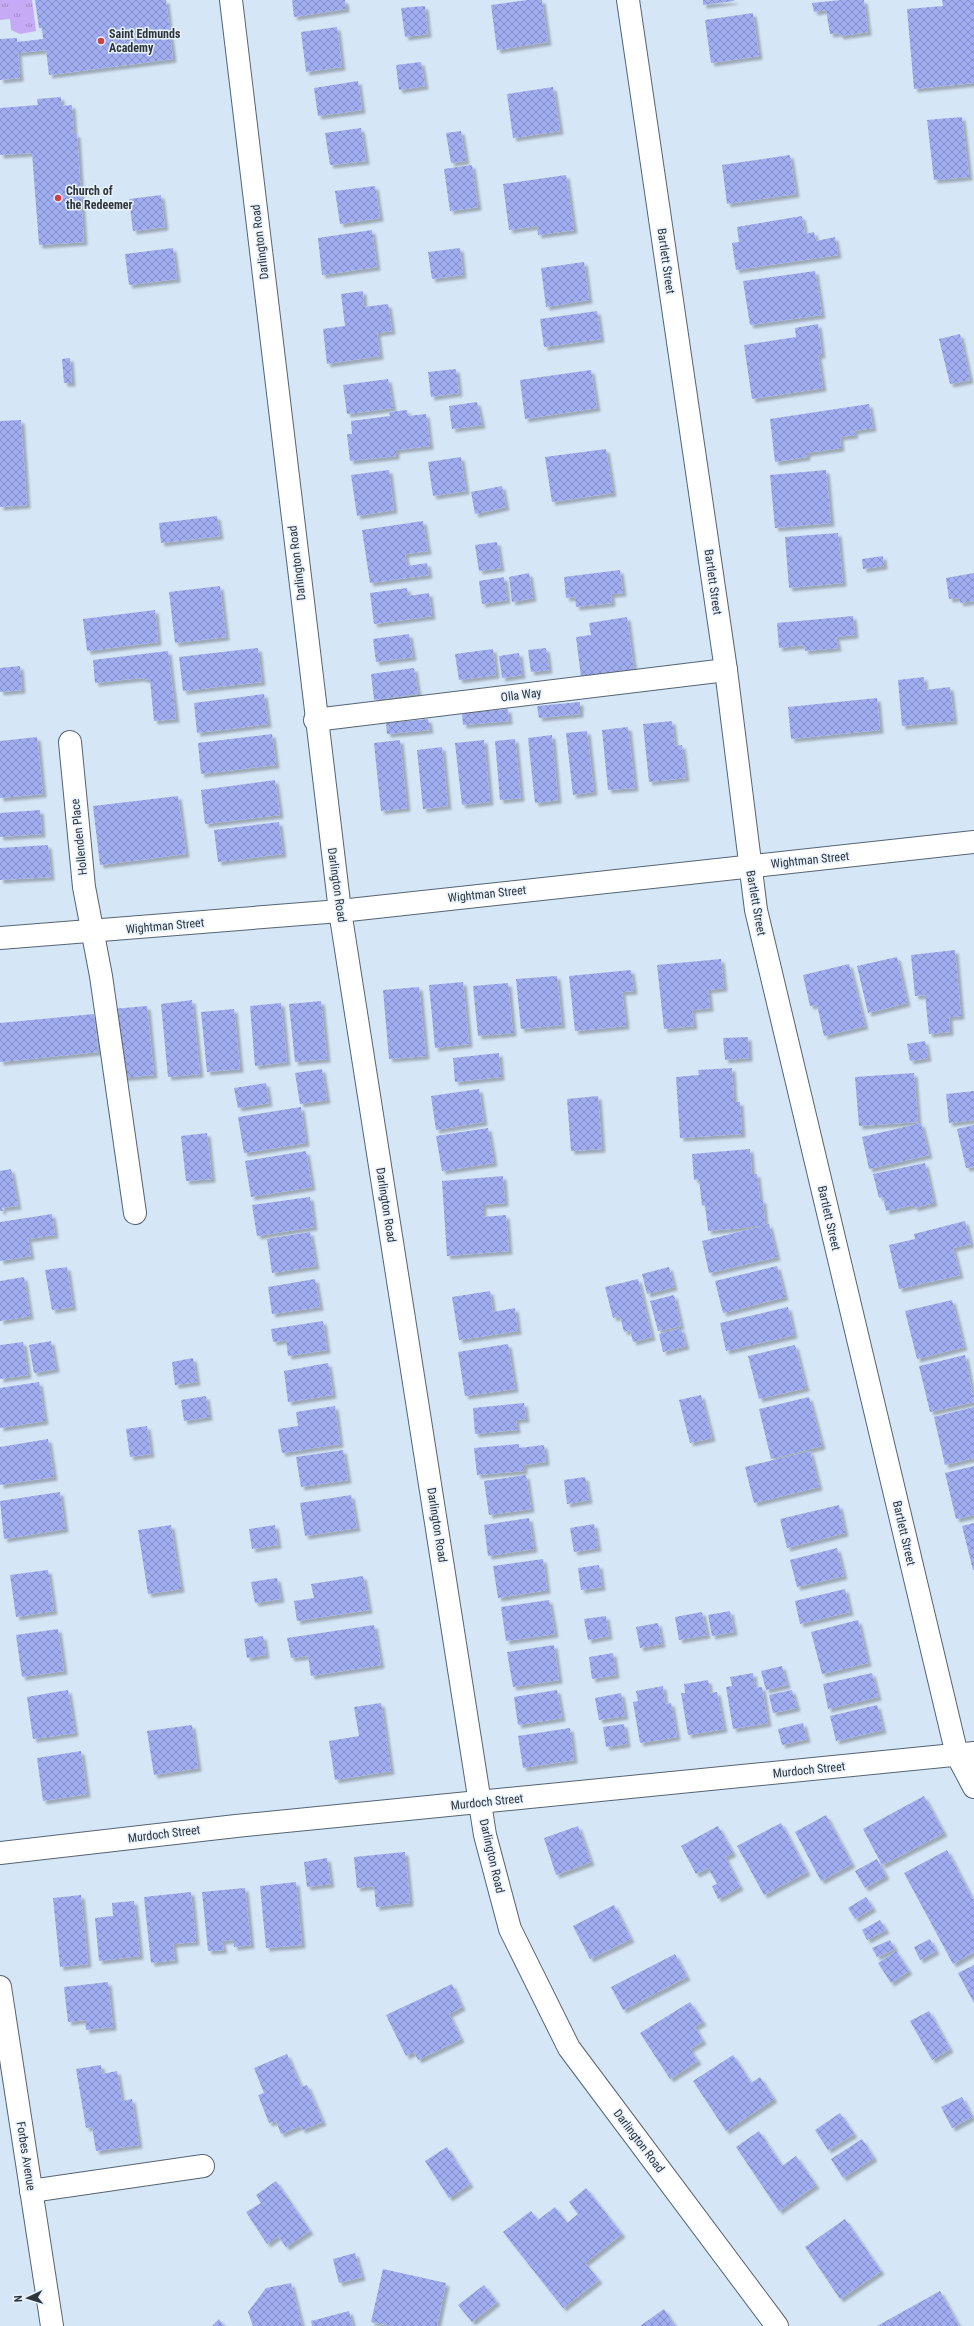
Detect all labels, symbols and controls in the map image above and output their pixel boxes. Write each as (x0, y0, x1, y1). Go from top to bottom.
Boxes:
place label: Saint Edmunds Academy (109, 27, 181, 55)
marker: Saint Edmunds Academy (96, 36, 106, 46)
place label: Church of the Redeemer (66, 184, 133, 212)
marker: Church of the Redeemer (53, 193, 63, 203)
street label: Darlington Road (248, 204, 272, 280)
street label: Bartlett Street (654, 227, 678, 295)
street label: Darlington Road (285, 525, 309, 601)
street label: Bartlett Street (701, 548, 725, 616)
street label: Olla Way (500, 686, 542, 704)
street label: Hollenden Place (68, 798, 90, 876)
street label: Darlington Road (325, 847, 349, 923)
street label: Wightman Street (770, 849, 850, 871)
street label: Bartlett Street (743, 869, 769, 937)
street label: Wightman Street (447, 883, 527, 905)
street label: Wightman Street (125, 916, 205, 936)
street label: Darlington Road (373, 1167, 399, 1243)
street label: Bartlett Street (815, 1184, 843, 1252)
street label: Darlington Road (424, 1487, 450, 1563)
street label: Bartlett Street (890, 1499, 918, 1567)
street label: Murdoch Street (772, 1759, 846, 1781)
street label: Murdoch Street (450, 1791, 524, 1813)
street label: Darlington Road (477, 1818, 507, 1894)
street label: Murdoch Street (127, 1823, 201, 1845)
street label: Darlington Road (611, 2107, 667, 2175)
street label: Forbes Avenue (14, 2121, 38, 2192)
north arrow (8, 2278, 48, 2318)
text: N (12, 2295, 25, 2302)

